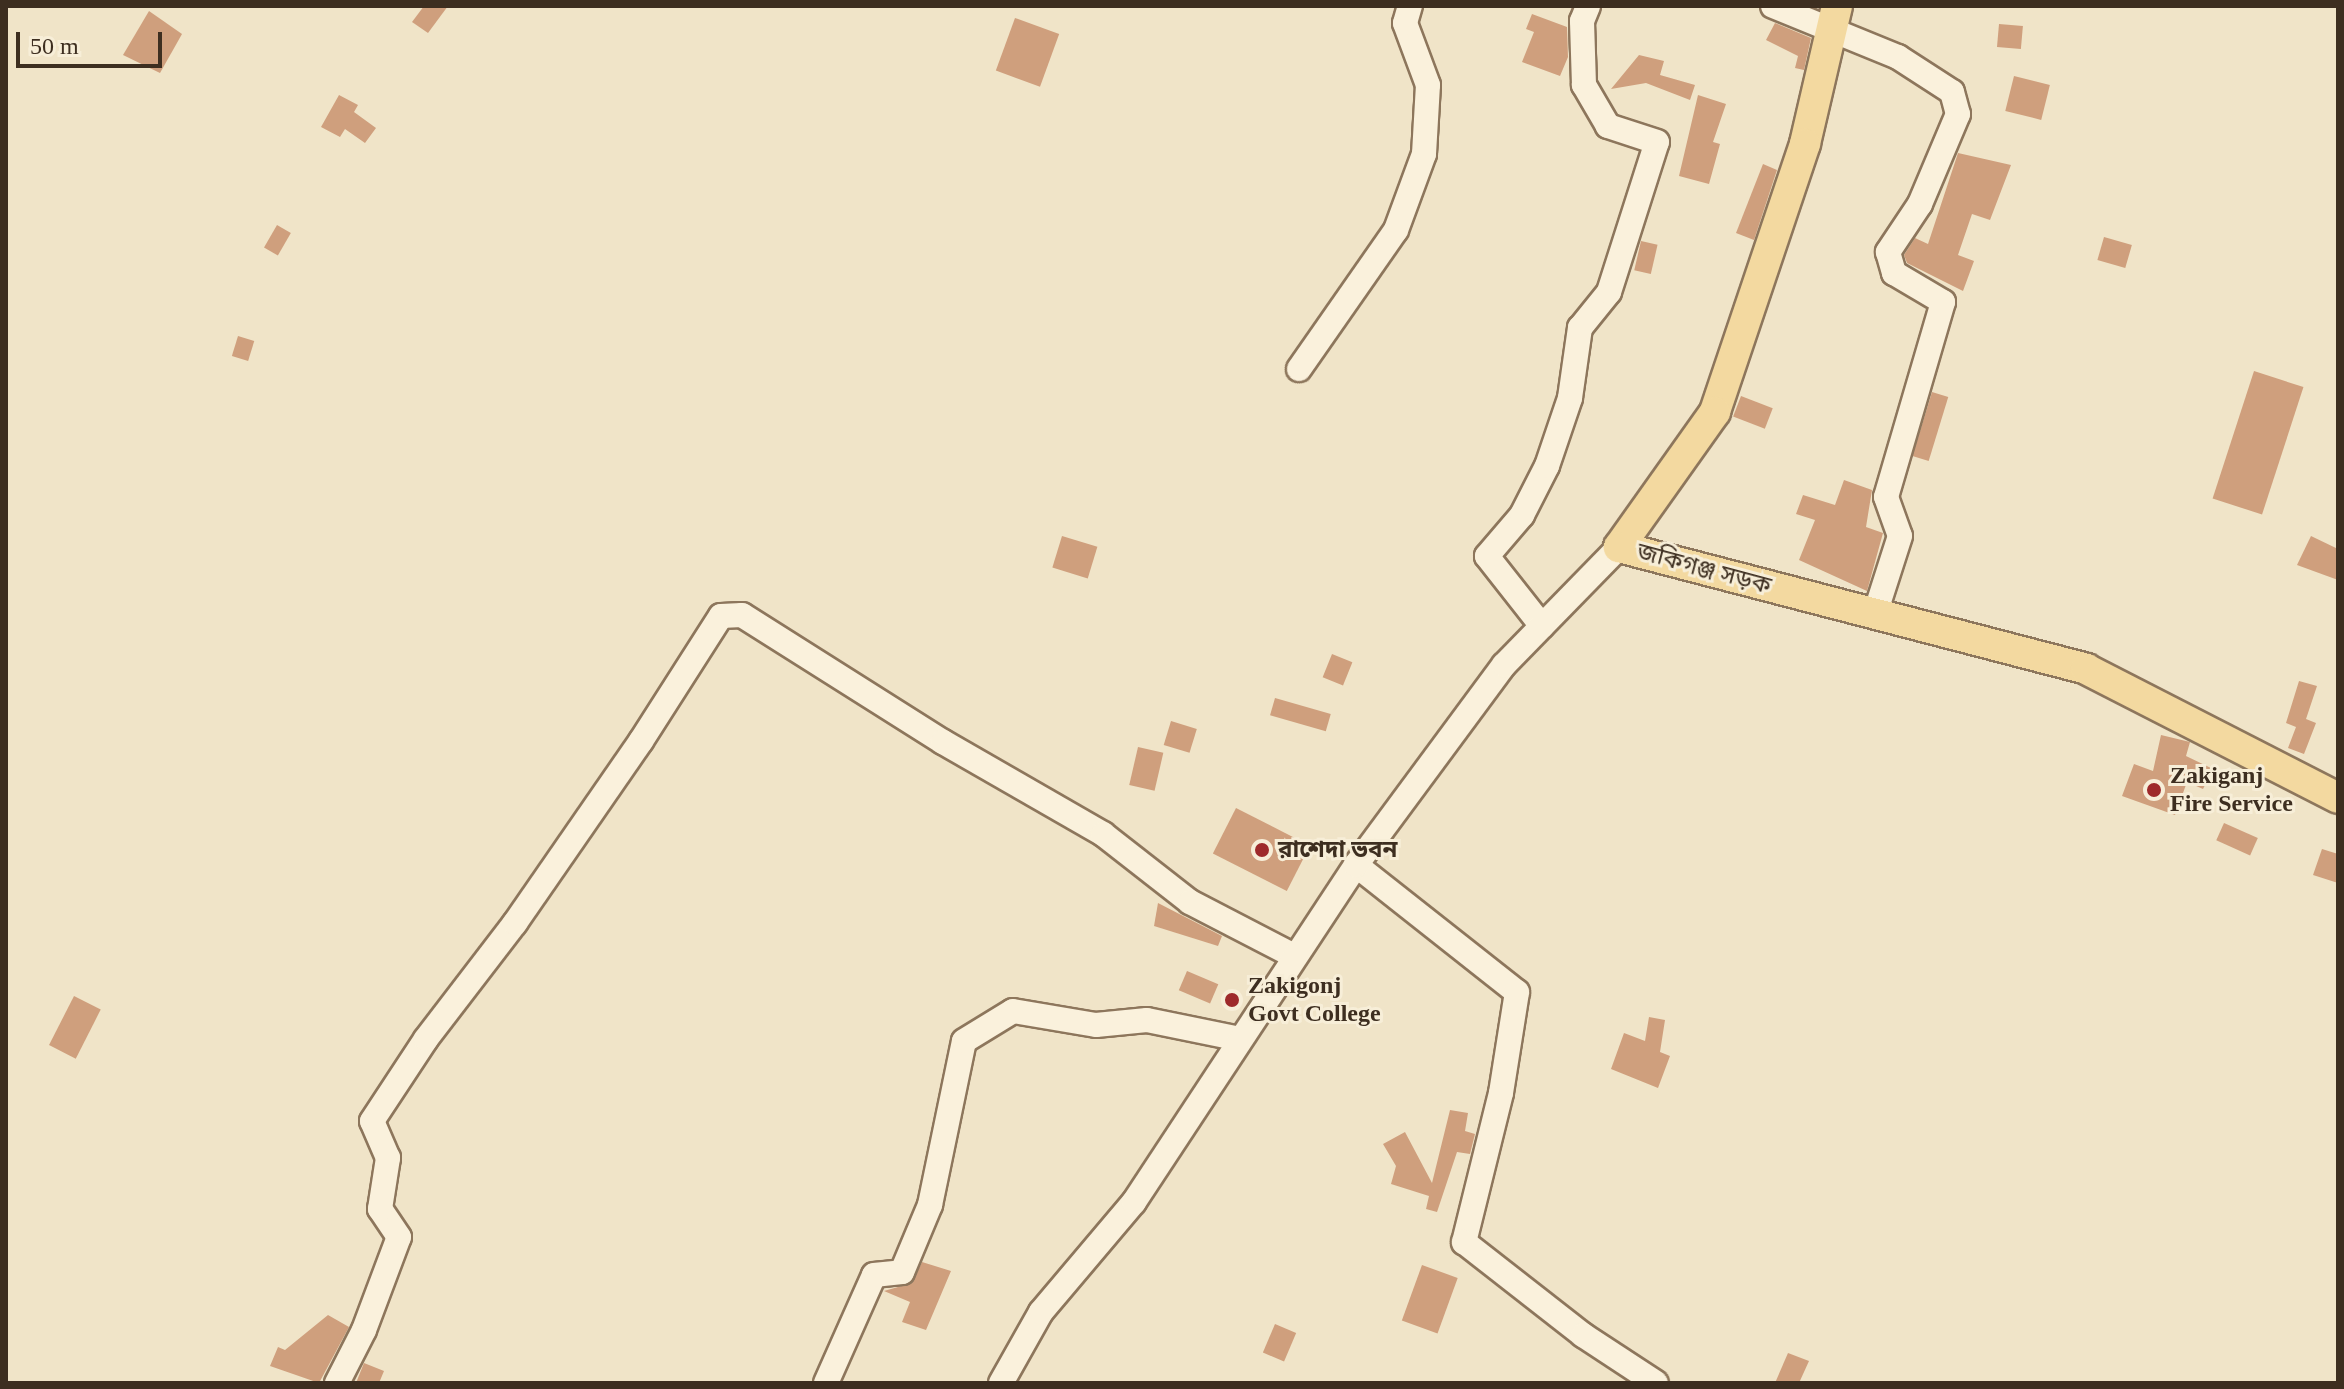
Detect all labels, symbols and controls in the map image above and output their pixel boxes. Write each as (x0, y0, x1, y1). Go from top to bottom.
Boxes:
scale bar (20, 16, 166, 66)
text: 50 m (30, 33, 79, 59)
street label: জকিগঞ্জ সড়ক (1634, 537, 1774, 601)
place label: Zakiganj Fire Service (2170, 762, 2293, 818)
marker: Zakiganj Fire Service (2145, 781, 2163, 799)
place label: রাশেদা ভবন (1278, 836, 1397, 864)
marker: রাশেদা ভবন (1253, 841, 1271, 859)
place label: Zakigonj Govt College (1248, 972, 1381, 1028)
marker: Zakigonj Govt College (1223, 991, 1241, 1009)

